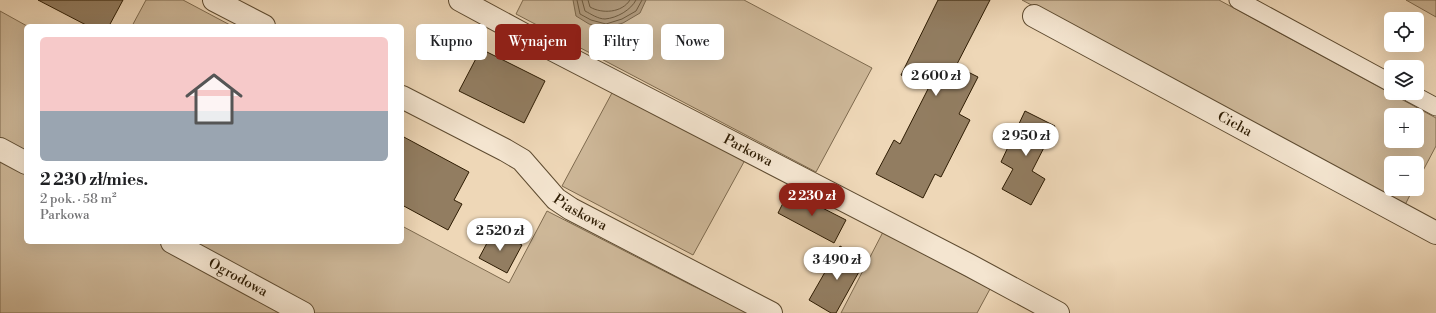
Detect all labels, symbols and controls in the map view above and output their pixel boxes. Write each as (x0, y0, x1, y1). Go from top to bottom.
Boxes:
map controls (1384, 12, 1424, 196)
button: locate (1384, 12, 1424, 52)
chip: Kupno (416, 24, 487, 60)
chip: Wynajem (495, 24, 581, 60)
chip: Filtry (589, 24, 653, 60)
chip: Nowe (661, 24, 724, 60)
button: layers (1384, 60, 1424, 100)
icon: home (178, 63, 250, 135)
pin: 2 600 zł (895, 63, 977, 97)
text: 2 600 zł (911, 68, 961, 84)
street label: Cicha (1214, 108, 1256, 141)
button: + (1384, 108, 1424, 148)
pin: 2 950 zł (985, 123, 1067, 157)
text: 2 950 zł (1002, 128, 1050, 144)
street label: Parkowa (720, 130, 777, 171)
button: − (1384, 156, 1424, 196)
text: 2 230 zł/mies. (40, 169, 148, 191)
pin: 2 230 zł (771, 183, 853, 217)
text: 2 230 zł (788, 188, 836, 204)
text: 2 pok. · 58 m² (40, 191, 116, 207)
street label: Piaskowa (549, 191, 611, 235)
text: Parkowa (40, 207, 90, 223)
pin: 2 520 zł (459, 218, 541, 252)
text: 2 520 zł (476, 223, 524, 239)
pin: 3 490 zł (796, 247, 878, 281)
text: 3 490 zł (813, 252, 861, 268)
street label: Ogrodowa (205, 254, 271, 302)

